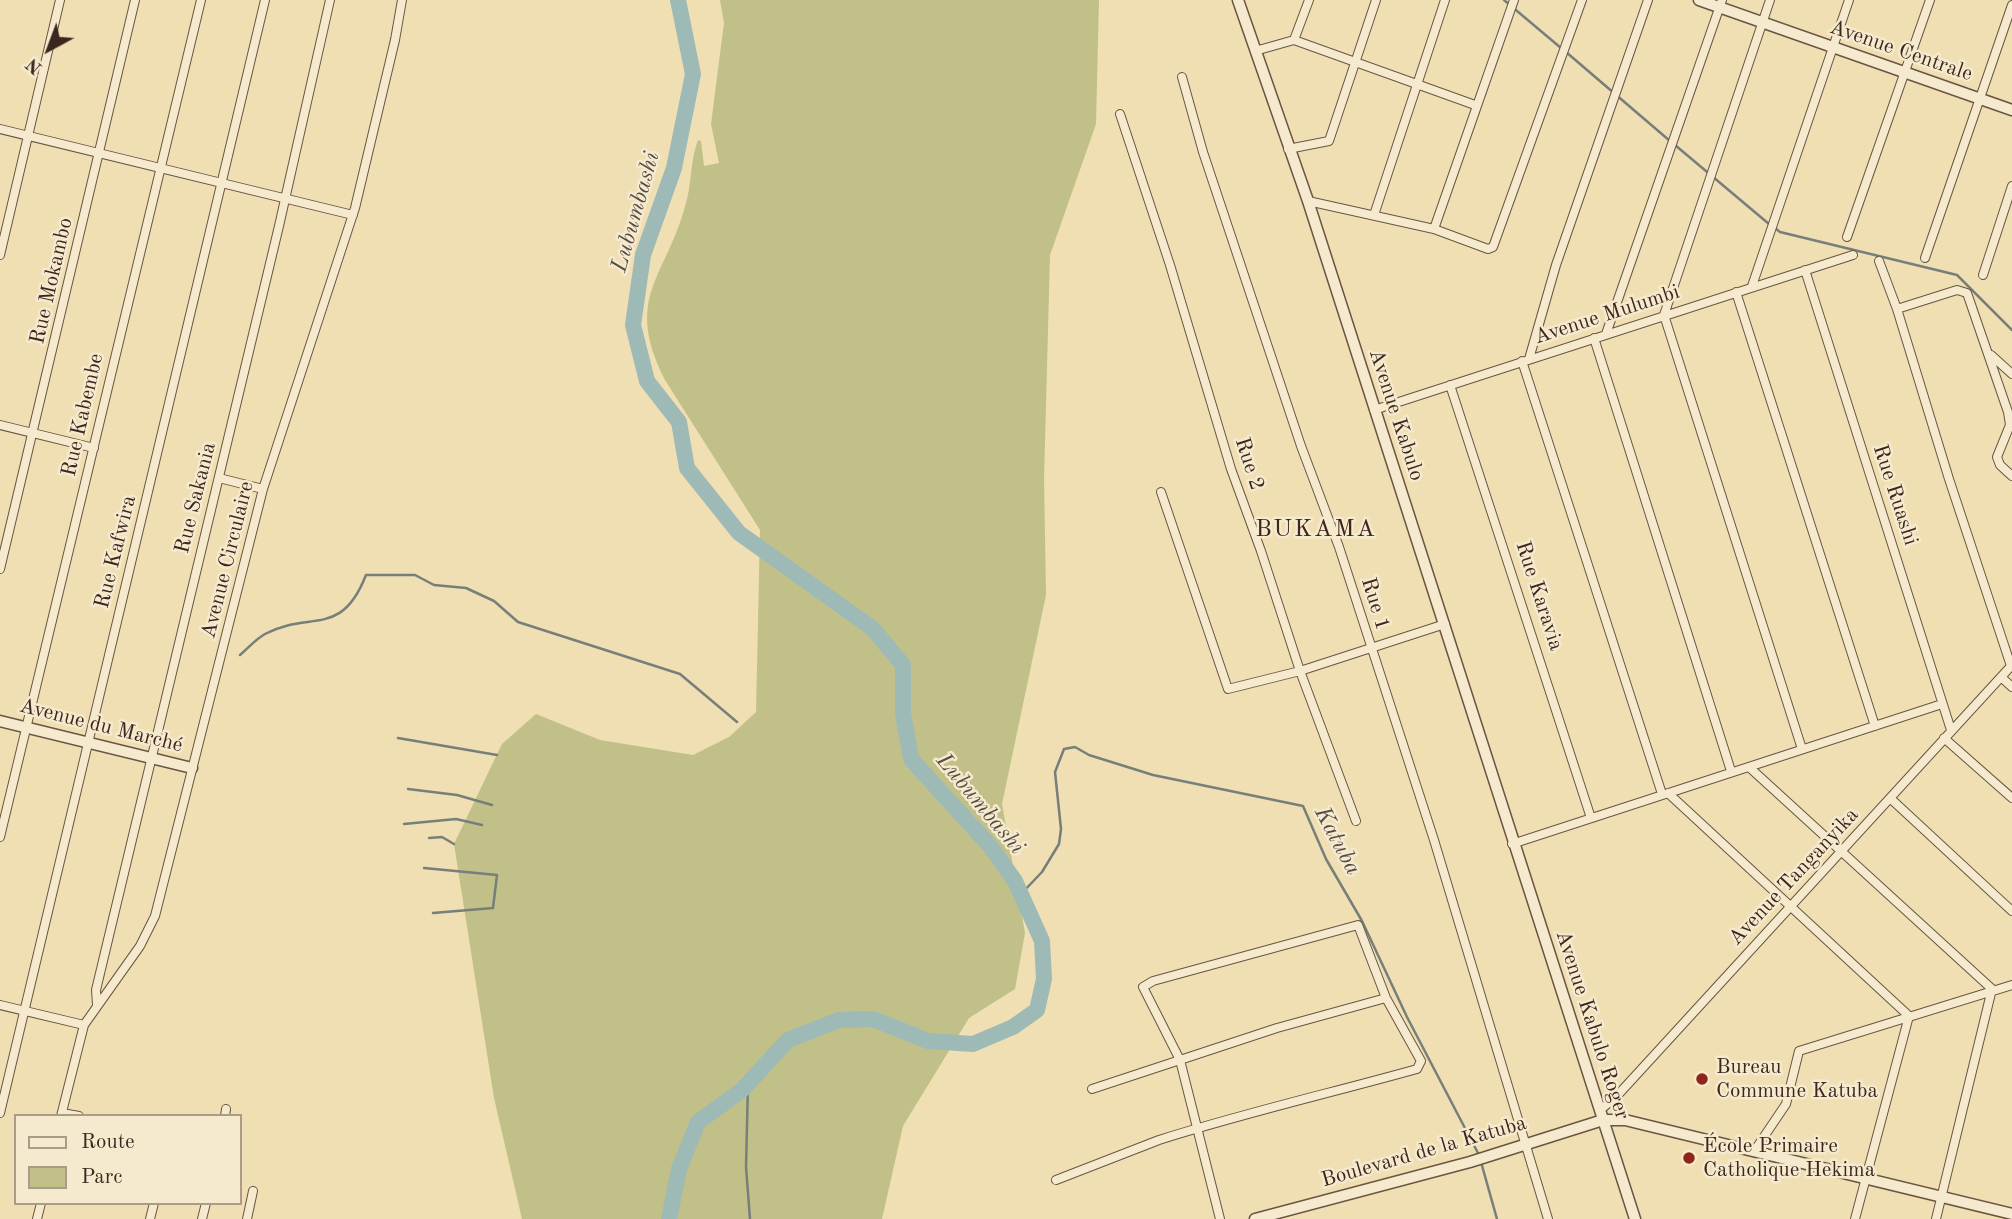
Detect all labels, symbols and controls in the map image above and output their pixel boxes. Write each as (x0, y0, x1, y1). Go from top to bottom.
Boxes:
north arrow (14, 14, 84, 84)
street label: Avenue Centrale (1826, 15, 1976, 87)
text: N (23, 53, 47, 77)
water label: Lubumbashi (606, 149, 666, 275)
street label: Rue Mokambo (25, 215, 79, 347)
street label: Avenue Mulumbi (1531, 280, 1683, 350)
street label: Avenue Kabulo (1363, 346, 1429, 484)
street label: Rue Kabembe (57, 351, 109, 479)
street label: Rue 2 (1229, 434, 1269, 494)
street label: Rue Sakania (170, 440, 222, 556)
street label: Rue Ruashi (1867, 441, 1923, 549)
street label: Avenue Circulaire (196, 479, 260, 641)
street label: Rue Kafwira (90, 493, 142, 611)
district label: BUKAMA (1256, 516, 1376, 544)
street label: Rue Karavia (1509, 538, 1569, 654)
street label: Rue 1 (1355, 575, 1395, 633)
street label: Avenue du Marché (17, 694, 185, 758)
water label: Lubumbashi (930, 748, 1030, 860)
water label: Katuba (1308, 802, 1366, 880)
street label: Avenue Tanganyika (1724, 803, 1864, 951)
street label: Avenue Kabulo Roger (1549, 927, 1635, 1123)
place label: Bureau Commune Katuba (1716, 1054, 1878, 1104)
marker: Bureau Commune Katuba (1694, 1071, 1710, 1087)
street label: Boulevard de la Katuba (1319, 1111, 1529, 1193)
legend (14, 1114, 242, 1205)
text: Route (81, 1132, 135, 1153)
place label: École Primaire Catholique Hekima (1703, 1133, 1875, 1183)
marker: École Primaire Catholique Hekima (1681, 1150, 1697, 1166)
text: Parc (81, 1167, 123, 1188)

